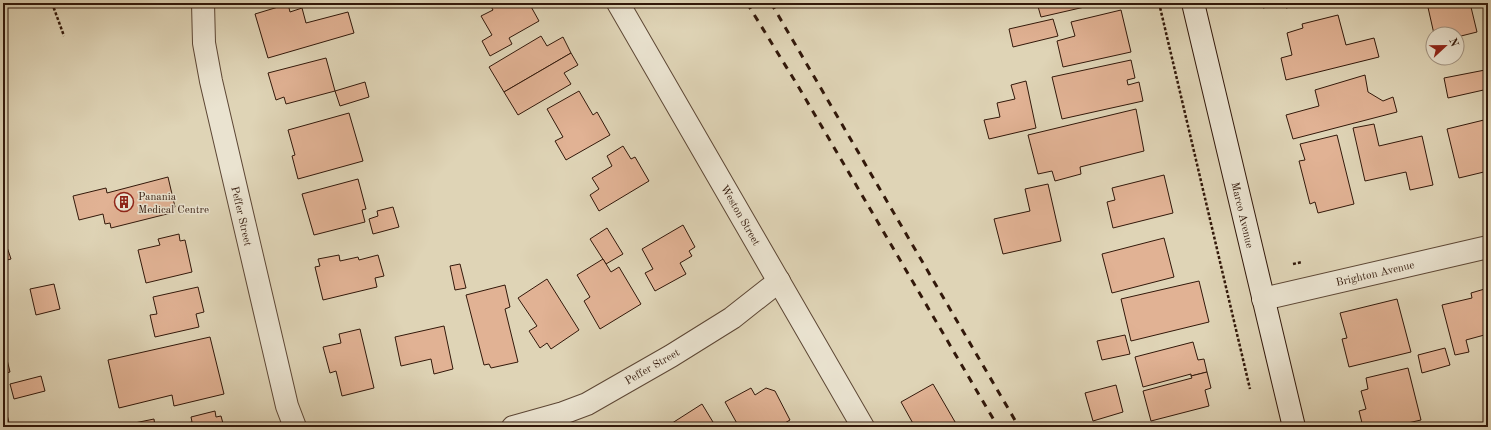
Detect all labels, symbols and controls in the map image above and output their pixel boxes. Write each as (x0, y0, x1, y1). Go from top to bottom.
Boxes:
north arrow (1425, 26, 1465, 66)
text: N (1446, 37, 1460, 49)
street label: Marco Avenue (1229, 181, 1254, 249)
street label: Weston Street (718, 184, 762, 248)
street label: Peffer Street (228, 185, 253, 247)
building icon: Panania Medical Centre (113, 191, 135, 213)
place label: Panania Medical Centre (138, 192, 209, 216)
street label: Brighton Avenue (1335, 260, 1416, 289)
street label: Peffer Street (624, 347, 682, 387)

